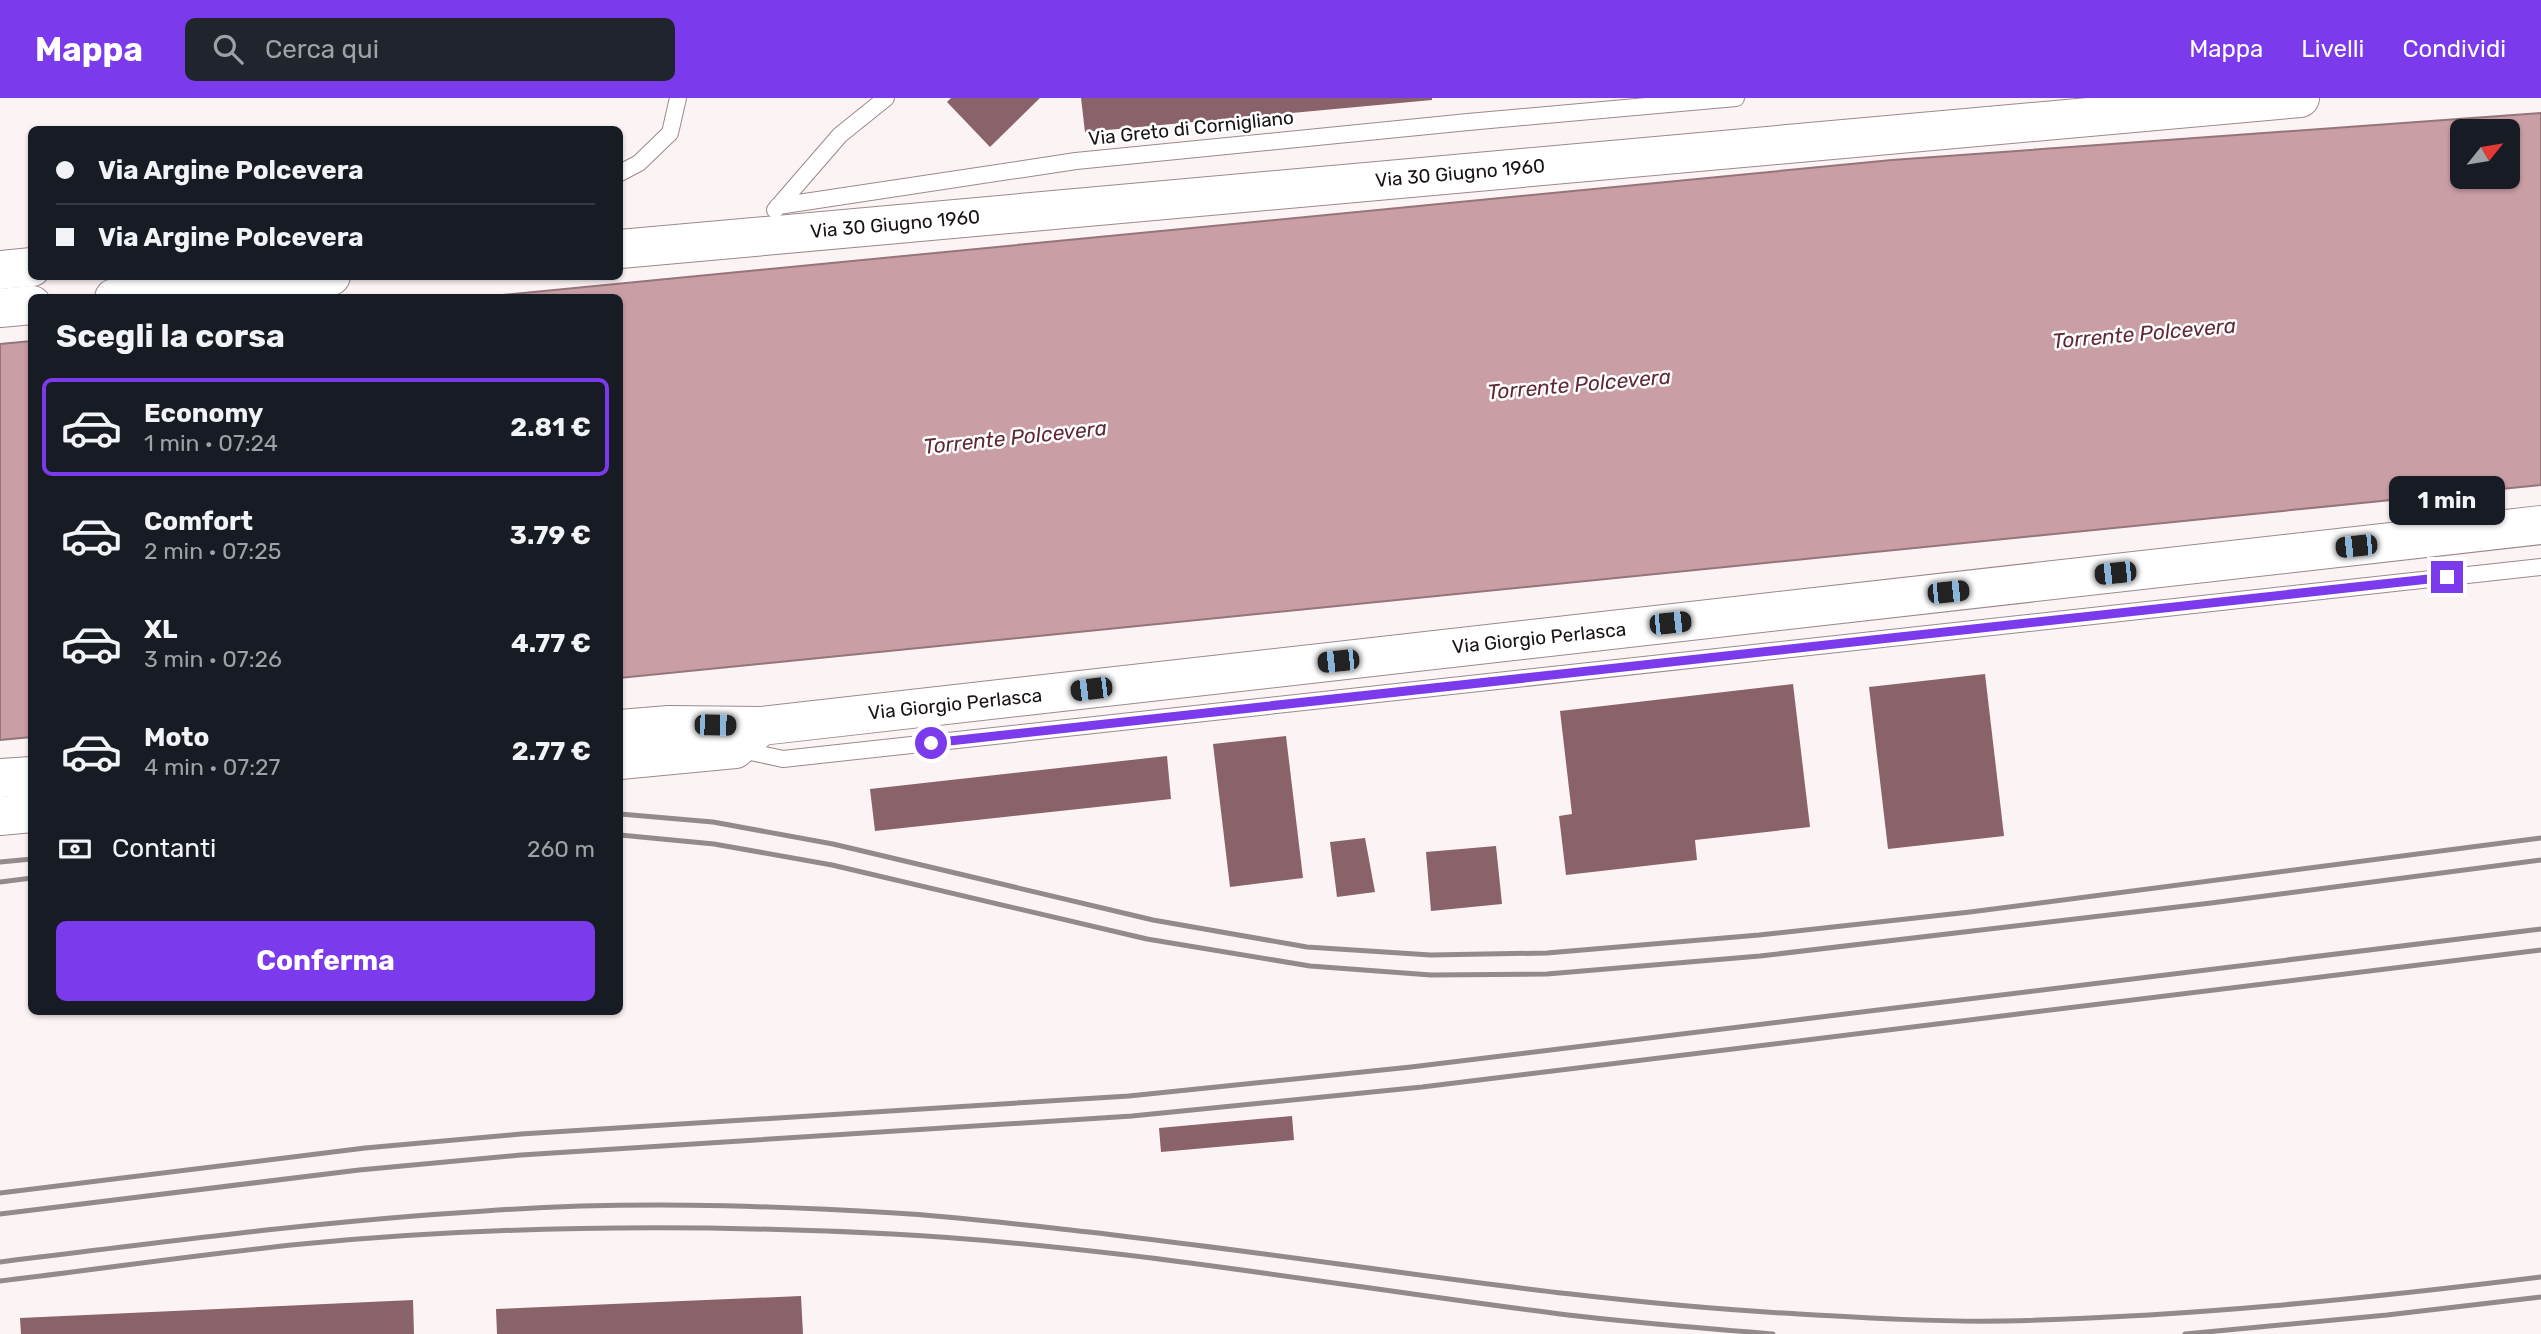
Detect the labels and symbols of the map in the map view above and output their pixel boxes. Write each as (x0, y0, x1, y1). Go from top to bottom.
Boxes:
street label: Via Greto di Cornigliano (1087, 106, 1295, 150)
north arrow (2450, 119, 2520, 189)
street label: Via 30 Giugno 1960 (1374, 154, 1546, 192)
street label: Via 30 Giugno 1960 (809, 205, 981, 243)
water label: Torrente Polcevera (2051, 313, 2237, 353)
water label: Torrente Polcevera (1486, 364, 1672, 404)
water label: Torrente Polcevera (922, 415, 1108, 459)
callout: 1 min (2389, 476, 2505, 524)
car (2335, 533, 2378, 559)
car (2094, 560, 2137, 586)
route end (2431, 561, 2463, 593)
car (1927, 579, 1970, 605)
car (1649, 610, 1692, 636)
street label: Via Giorgio Perlasca (1451, 617, 1627, 659)
car (1317, 648, 1360, 674)
car (1069, 676, 1114, 702)
street label: Via Giorgio Perlasca (867, 683, 1043, 725)
car (694, 714, 737, 736)
route start (915, 727, 947, 759)

